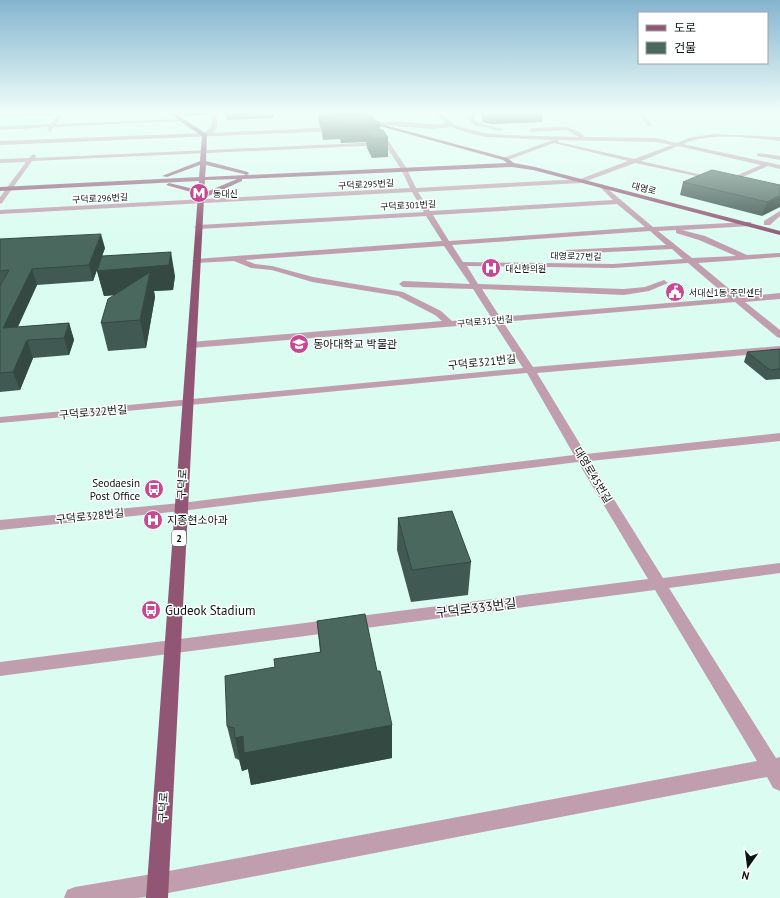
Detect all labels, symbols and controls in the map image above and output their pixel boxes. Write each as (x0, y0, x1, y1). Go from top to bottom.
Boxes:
legend (638, 12, 768, 64)
text: 도로 (674, 20, 696, 35)
text: 건물 (674, 40, 696, 55)
street label: 구덕로295번길 (338, 177, 394, 191)
street label: 대영로 (631, 180, 657, 196)
metro station icon: 동대신 (188, 182, 210, 204)
place label: 동대신 (213, 188, 238, 199)
street label: 구덕로296번길 (72, 191, 128, 205)
street label: 구덕로301번길 (380, 198, 436, 212)
street label: 대영로27번길 (550, 250, 602, 262)
hospital icon: 대신한의원 (480, 257, 502, 279)
place label: 대신한의원 (505, 263, 546, 274)
public building icon: 서대신1동 주민센터 (664, 281, 686, 303)
place label: 서대신1동 주민센터 (689, 287, 763, 298)
street label: 구덕로315번길 (457, 313, 513, 329)
school or university icon: 동아대학교 박물관 (288, 333, 310, 355)
place label: 동아대학교 박물관 (313, 337, 397, 351)
street label: 구덕로321번길 (447, 351, 517, 373)
street label: 구덕로322번길 (58, 402, 128, 422)
street label: 대영로45번길 (571, 445, 615, 505)
street label: 구덕로 (174, 468, 190, 500)
place label: Seodaesin Post Office (90, 476, 140, 503)
bus stop icon: Seodaesin Post Office (143, 478, 165, 500)
street label: 구덕로328번길 (55, 505, 125, 527)
hospital icon: 지종현소아과 (142, 509, 164, 531)
place label: 지종현소아과 (167, 513, 228, 527)
road number: 2 (172, 530, 186, 546)
street label: 구덕로333번길 (435, 595, 517, 621)
bus stop icon: Gudeok Stadium (140, 599, 162, 621)
place label: Gudeok Stadium (165, 602, 256, 619)
street label: 구덕로 (155, 791, 171, 823)
north arrow (728, 846, 768, 886)
text: N (740, 868, 751, 883)

